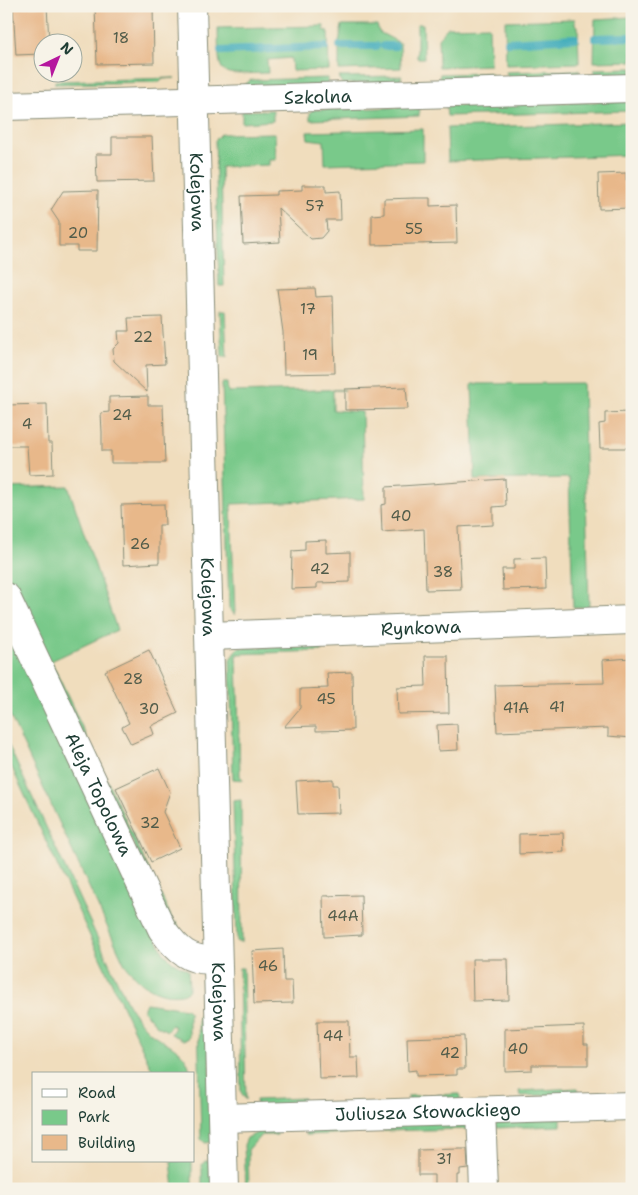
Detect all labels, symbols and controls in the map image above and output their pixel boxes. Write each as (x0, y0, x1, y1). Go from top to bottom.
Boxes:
house number: 18 (113, 28, 129, 48)
north arrow (32, 32, 82, 82)
text: N (57, 38, 77, 59)
street label: Szkolna (284, 84, 352, 110)
street label: Kolejowa (184, 152, 210, 232)
house number: 57 (306, 196, 324, 216)
house number: 55 (405, 219, 423, 239)
house number: 20 (68, 223, 88, 243)
house number: 17 (300, 299, 316, 319)
house number: 22 (133, 327, 153, 347)
house number: 19 (302, 345, 318, 365)
house number: 24 (112, 405, 132, 425)
house number: 4 (22, 414, 32, 434)
house number: 40 (391, 506, 411, 526)
house number: 26 (130, 534, 150, 554)
street label: Kolejowa (195, 557, 221, 637)
house number: 42 (310, 559, 330, 579)
house number: 38 (433, 562, 453, 582)
street label: Rynkowa (380, 614, 461, 642)
house number: 28 (123, 669, 143, 689)
house number: 45 (316, 689, 336, 709)
house number: 41 (549, 697, 565, 717)
house number: 41A (503, 698, 529, 718)
house number: 30 (139, 699, 159, 719)
street label: Aleja Topolowa (59, 729, 138, 860)
house number: 32 (140, 813, 160, 833)
house number: 44A (327, 906, 359, 926)
house number: 46 (258, 956, 278, 976)
street label: Kolejowa (206, 962, 232, 1041)
house number: 44 (323, 1026, 343, 1046)
house number: 40 (508, 1039, 528, 1059)
house number: 42 (440, 1043, 460, 1063)
legend (32, 1072, 195, 1162)
text: Road (78, 1083, 116, 1103)
street label: Juliusza Słowackiego (334, 1097, 521, 1127)
text: Park (78, 1107, 110, 1127)
text: Building (78, 1133, 135, 1153)
house number: 31 (436, 1149, 452, 1169)

